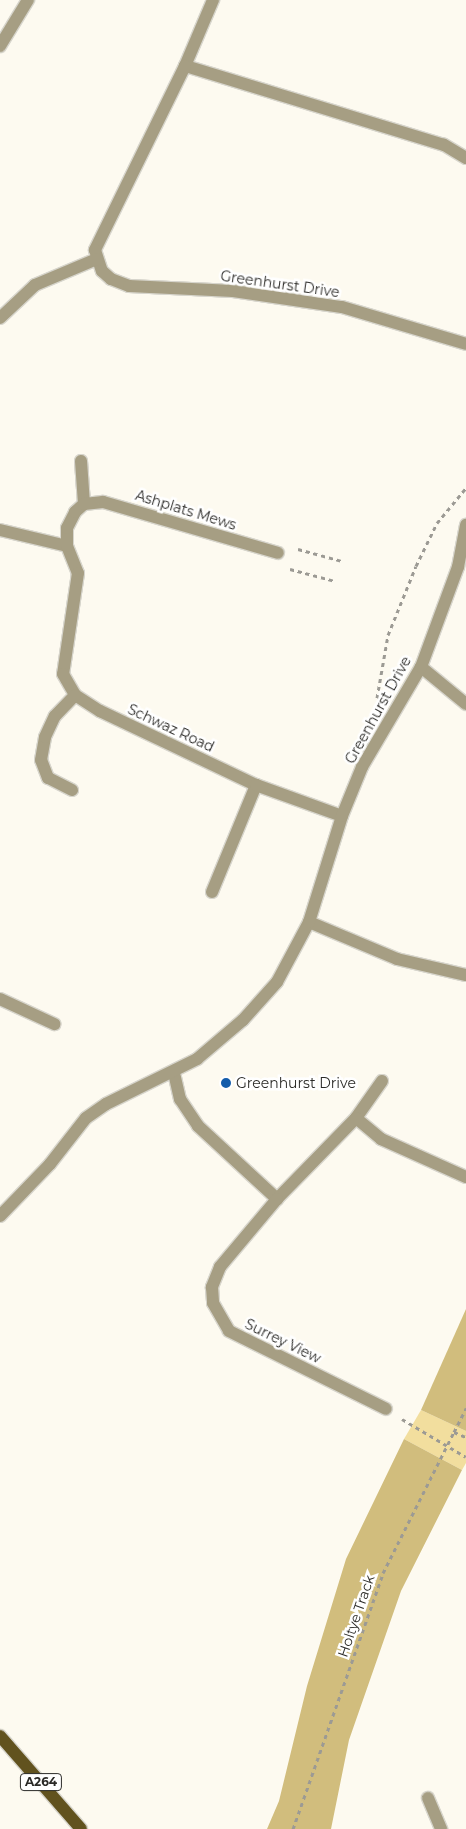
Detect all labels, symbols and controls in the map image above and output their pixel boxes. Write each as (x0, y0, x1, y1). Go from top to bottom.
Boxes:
street label: Greenhurst Drive (219, 267, 341, 301)
street label: Ashplats Mews (133, 487, 239, 533)
street label: Greenhurst Drive (342, 653, 414, 767)
street label: Schwaz Road (125, 701, 217, 755)
place label: Greenhurst Drive (236, 1075, 356, 1091)
marker: Greenhurst Drive (220, 1077, 232, 1089)
street label: Surrey View (242, 1315, 324, 1367)
street label: Holtye Track (334, 1573, 378, 1659)
road number: A264 (20, 1772, 62, 1791)

